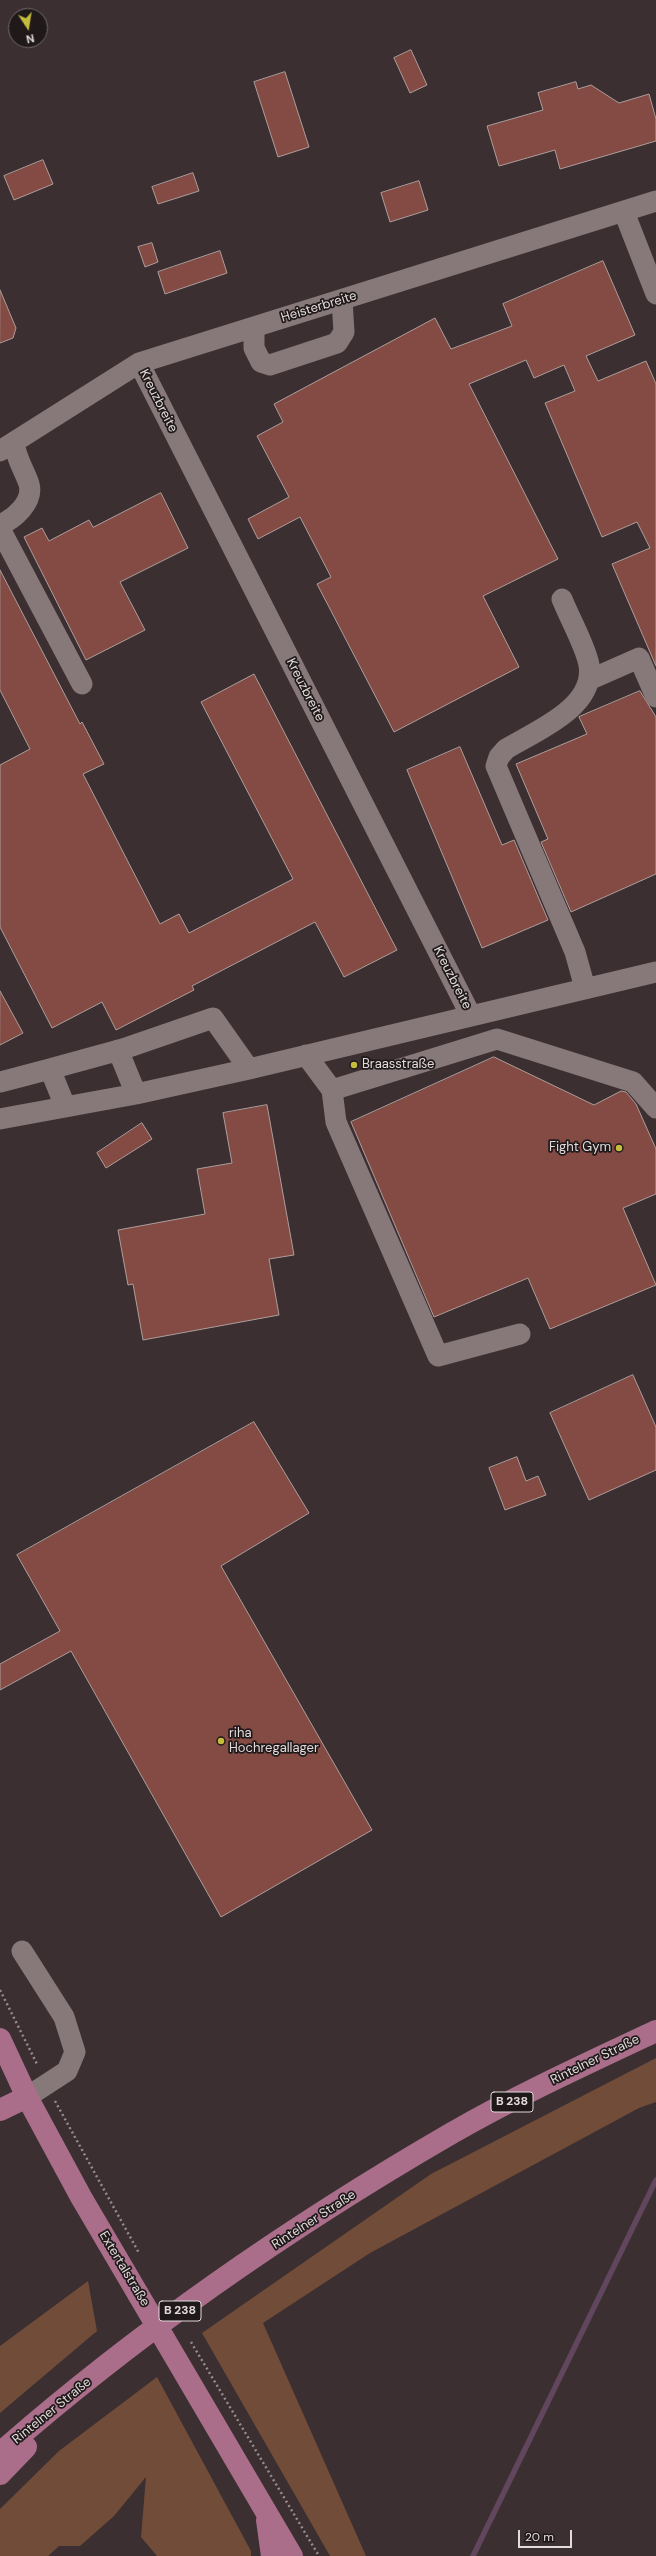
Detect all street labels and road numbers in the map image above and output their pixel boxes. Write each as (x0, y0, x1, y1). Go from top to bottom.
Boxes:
street label: Heisterbreite (279, 288, 359, 326)
street label: Kreuzbreite (136, 367, 180, 435)
street label: Kreuzbreite (283, 656, 327, 724)
street label: Kreuzbreite (430, 944, 474, 1012)
street label: Rintelner Straße (548, 2032, 642, 2088)
road number: B 238 (491, 2092, 533, 2112)
street label: Rintelner Straße (269, 2187, 359, 2253)
street label: Extertalstraße (95, 2229, 153, 2309)
road number: B 238 (159, 2301, 201, 2321)
street label: Rintelner Straße (9, 2374, 95, 2448)

